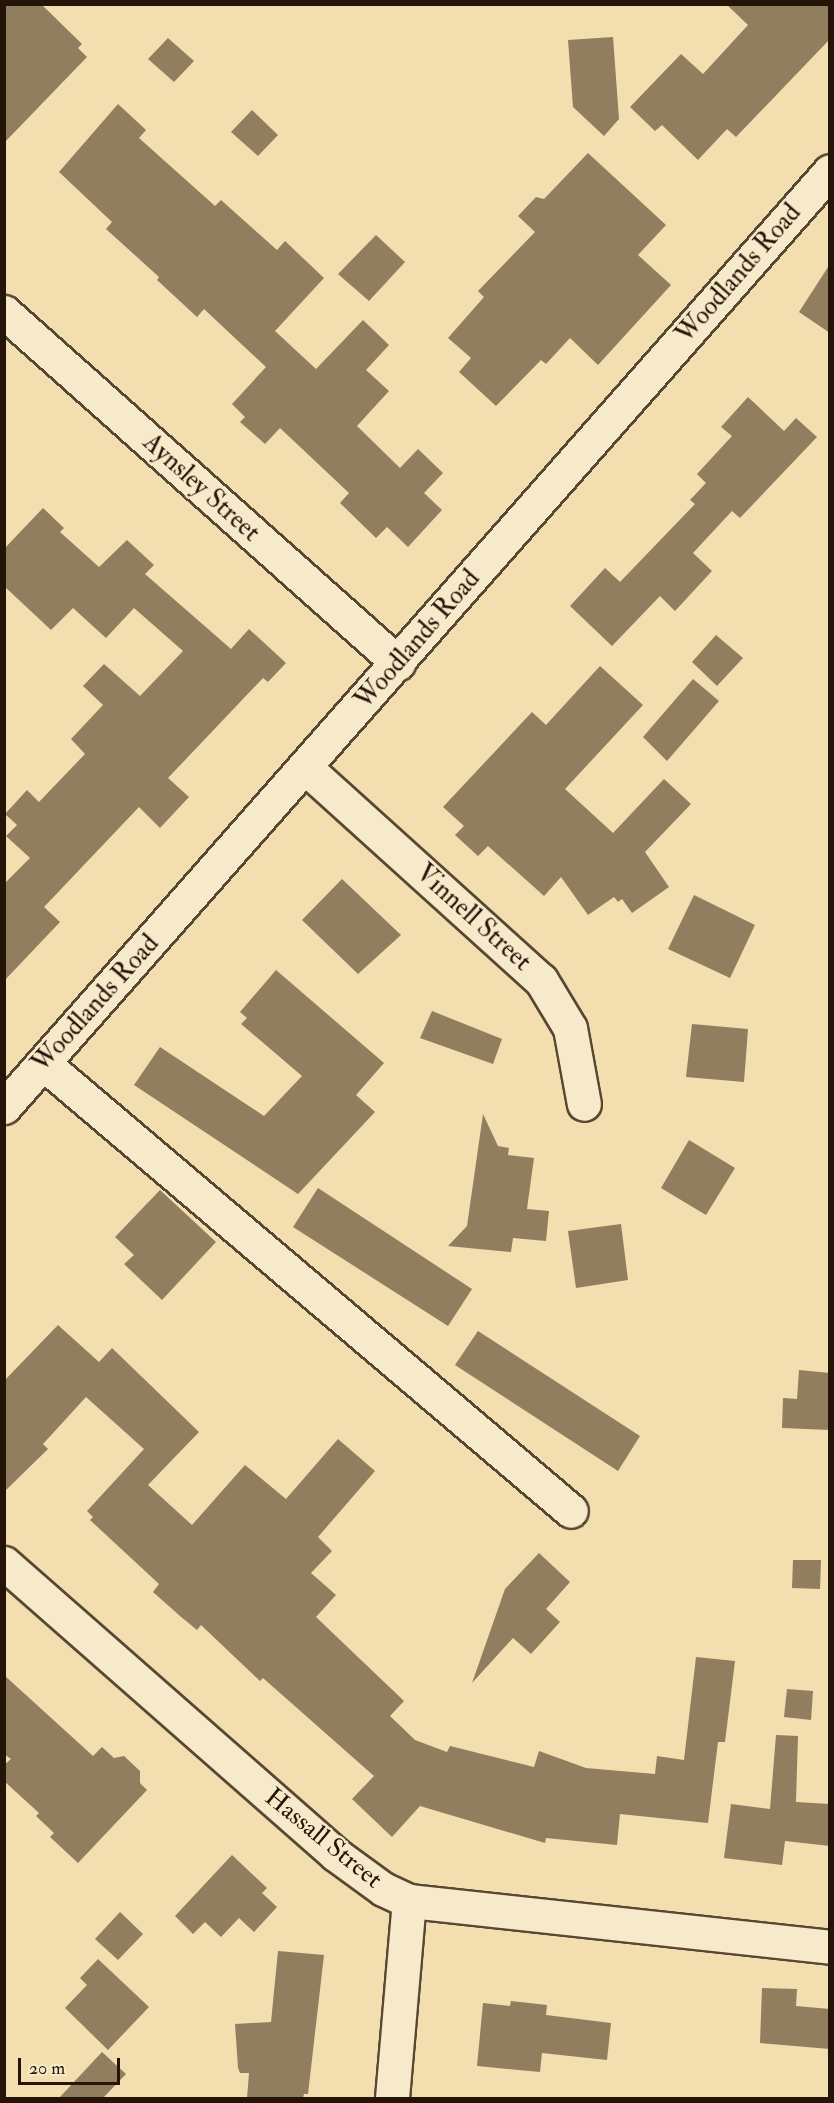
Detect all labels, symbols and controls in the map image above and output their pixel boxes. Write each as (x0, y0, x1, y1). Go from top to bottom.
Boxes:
street label: Woodlands Road (670, 198, 808, 350)
street label: Aynsley Street (136, 427, 266, 549)
street label: Woodlands Road (349, 564, 487, 716)
street label: Vinnell Street (409, 858, 537, 978)
street label: Woodlands Road (26, 929, 166, 1079)
street label: Hassall Street (258, 1782, 388, 1896)
scale bar (21, 2046, 123, 2084)
text: 20 m (29, 2057, 65, 2080)

